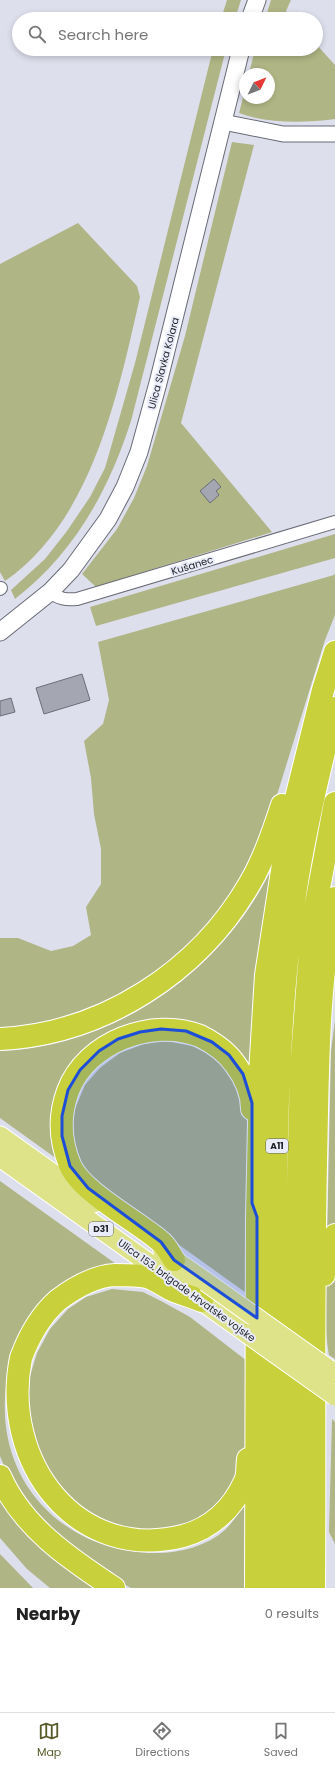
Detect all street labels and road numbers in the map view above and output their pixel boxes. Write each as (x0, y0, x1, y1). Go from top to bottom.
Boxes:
street label: Ulica Slavka Kolara (144, 316, 183, 411)
street label: Kušanec (169, 552, 215, 579)
road number: A11 (266, 1139, 288, 1153)
road number: D31 (89, 1222, 113, 1236)
street label: Ulica 153. brigade Hrvatske vojske (115, 1235, 258, 1345)

